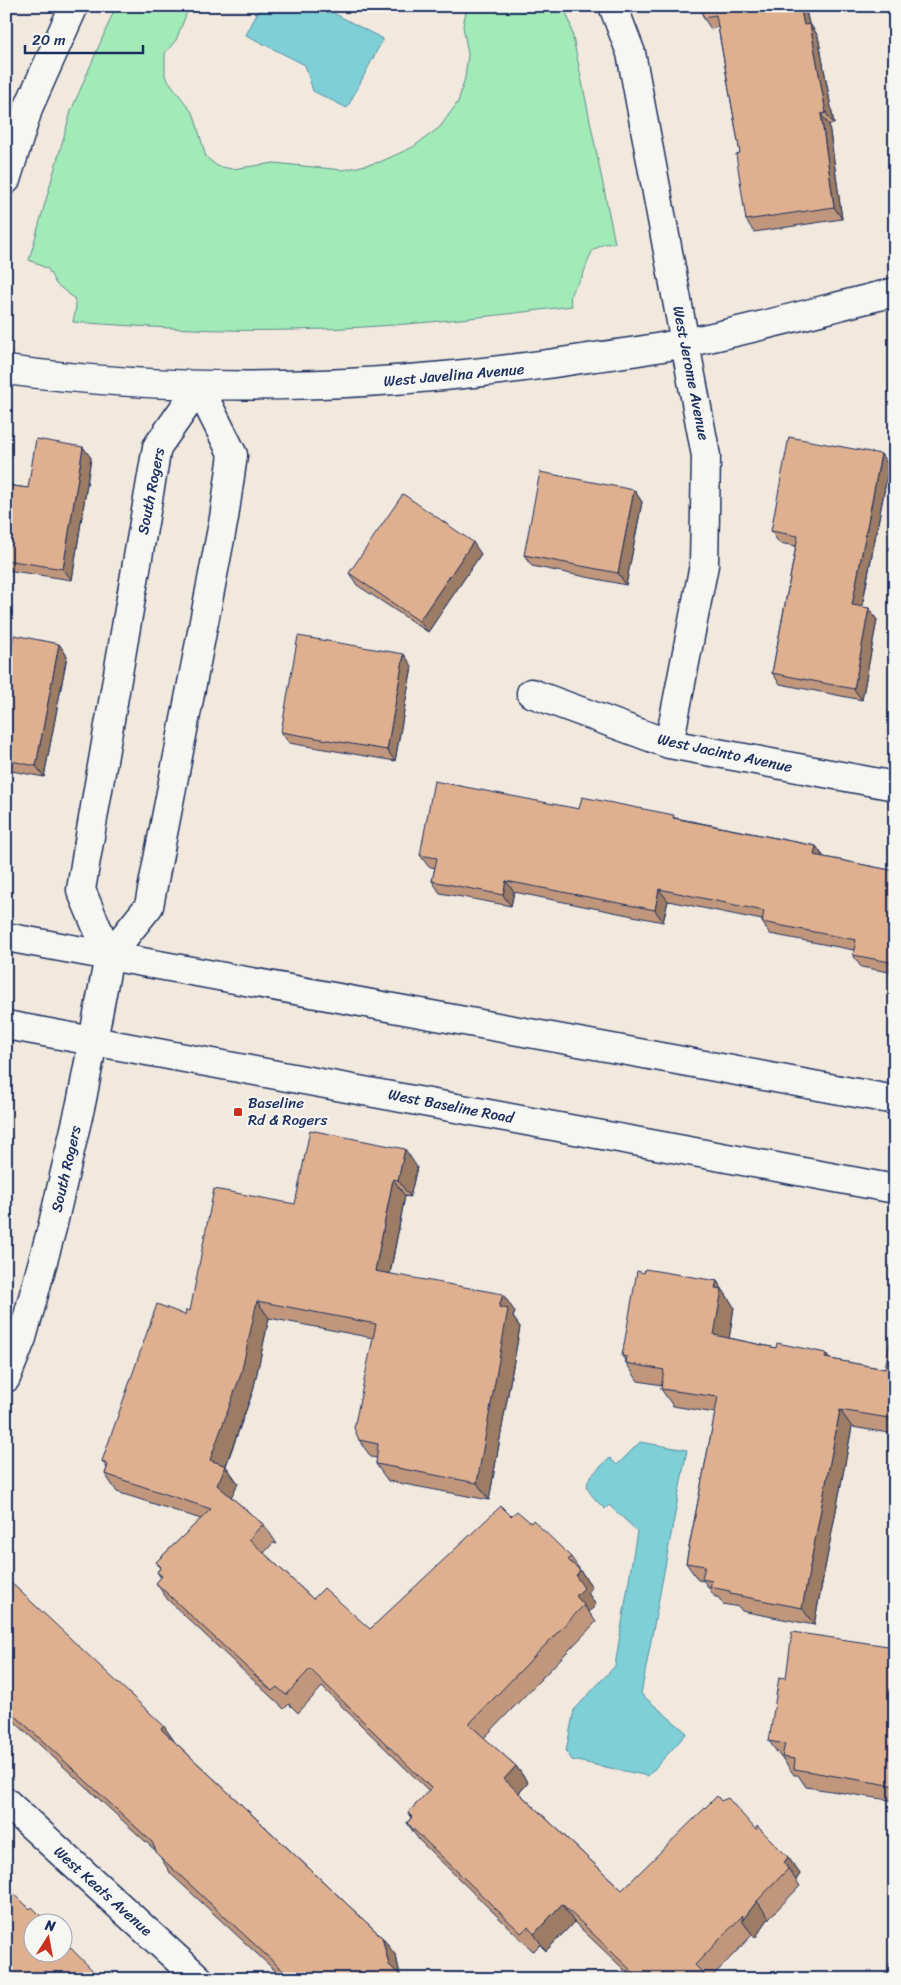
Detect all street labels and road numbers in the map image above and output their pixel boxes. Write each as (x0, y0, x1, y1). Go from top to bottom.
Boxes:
street label: West Jerome Avenue (665, 304, 717, 443)
street label: West Javelina Avenue (383, 356, 526, 394)
street label: South Rogers (130, 445, 172, 537)
street label: West Jacinto Avenue (655, 726, 795, 780)
street label: West Baseline Road (386, 1081, 517, 1131)
street label: South Rogers (43, 1123, 89, 1215)
street label: West Keats Avenue (48, 1839, 158, 1943)

